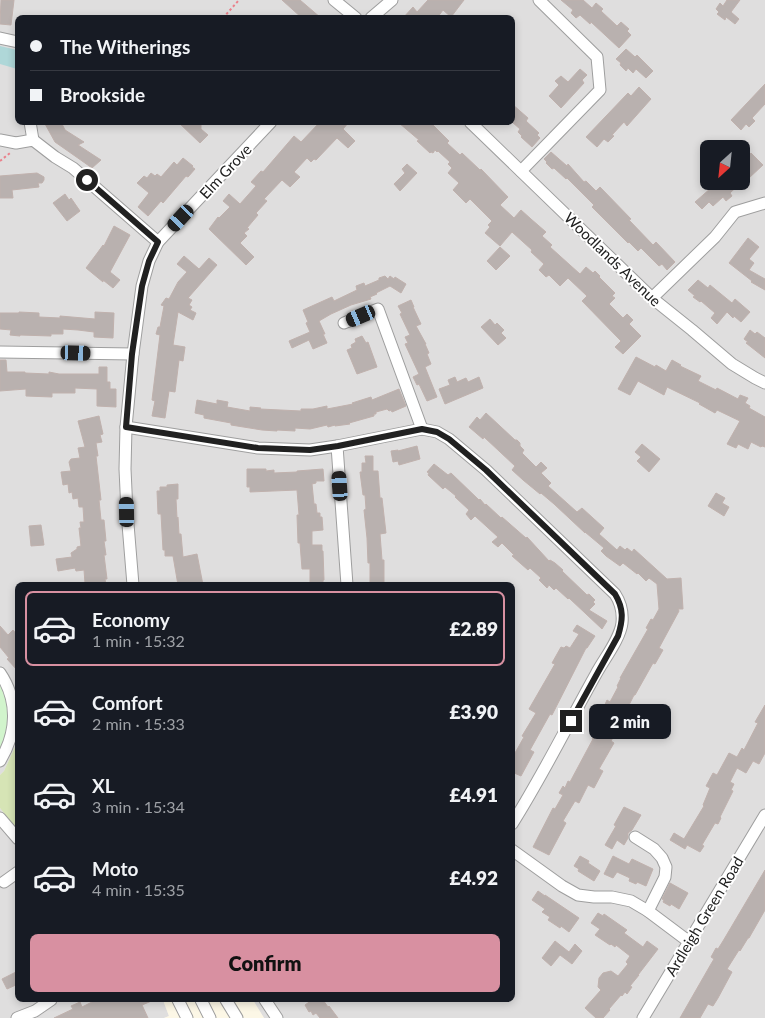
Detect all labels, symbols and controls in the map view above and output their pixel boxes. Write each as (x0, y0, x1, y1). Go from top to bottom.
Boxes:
text: The Witherings (60, 35, 190, 58)
text: Brookside (60, 83, 145, 106)
street label: Elm Grove (195, 140, 255, 202)
north arrow (700, 140, 750, 190)
map controls (700, 140, 750, 190)
route start (76, 169, 98, 191)
car (165, 202, 196, 234)
street label: Woodlands Avenue (561, 208, 665, 310)
car (344, 303, 377, 329)
car (60, 345, 91, 361)
car (331, 471, 348, 501)
car (119, 497, 134, 527)
icon: car (32, 606, 77, 651)
text: Economy (92, 608, 170, 631)
text: £2.89 (449, 617, 498, 640)
text: 1 min · 15:32 (92, 631, 185, 650)
icon: car (32, 689, 77, 734)
text: Comfort (92, 691, 163, 714)
text: £3.90 (449, 700, 498, 723)
callout: 2 min (588, 704, 671, 738)
route end (560, 710, 582, 732)
text: 2 min (610, 712, 650, 731)
text: 2 min · 15:33 (92, 714, 185, 733)
icon: car (32, 772, 77, 817)
text: XL (92, 774, 115, 797)
text: £4.91 (449, 783, 498, 806)
text: 3 min · 15:34 (92, 797, 185, 816)
street label: Ardleigh Green Road (661, 853, 747, 979)
icon: car (32, 855, 77, 900)
text: Moto (92, 857, 138, 880)
text: £4.92 (449, 866, 498, 889)
text: 4 min · 15:35 (92, 880, 185, 899)
button: Confirm (30, 934, 500, 992)

